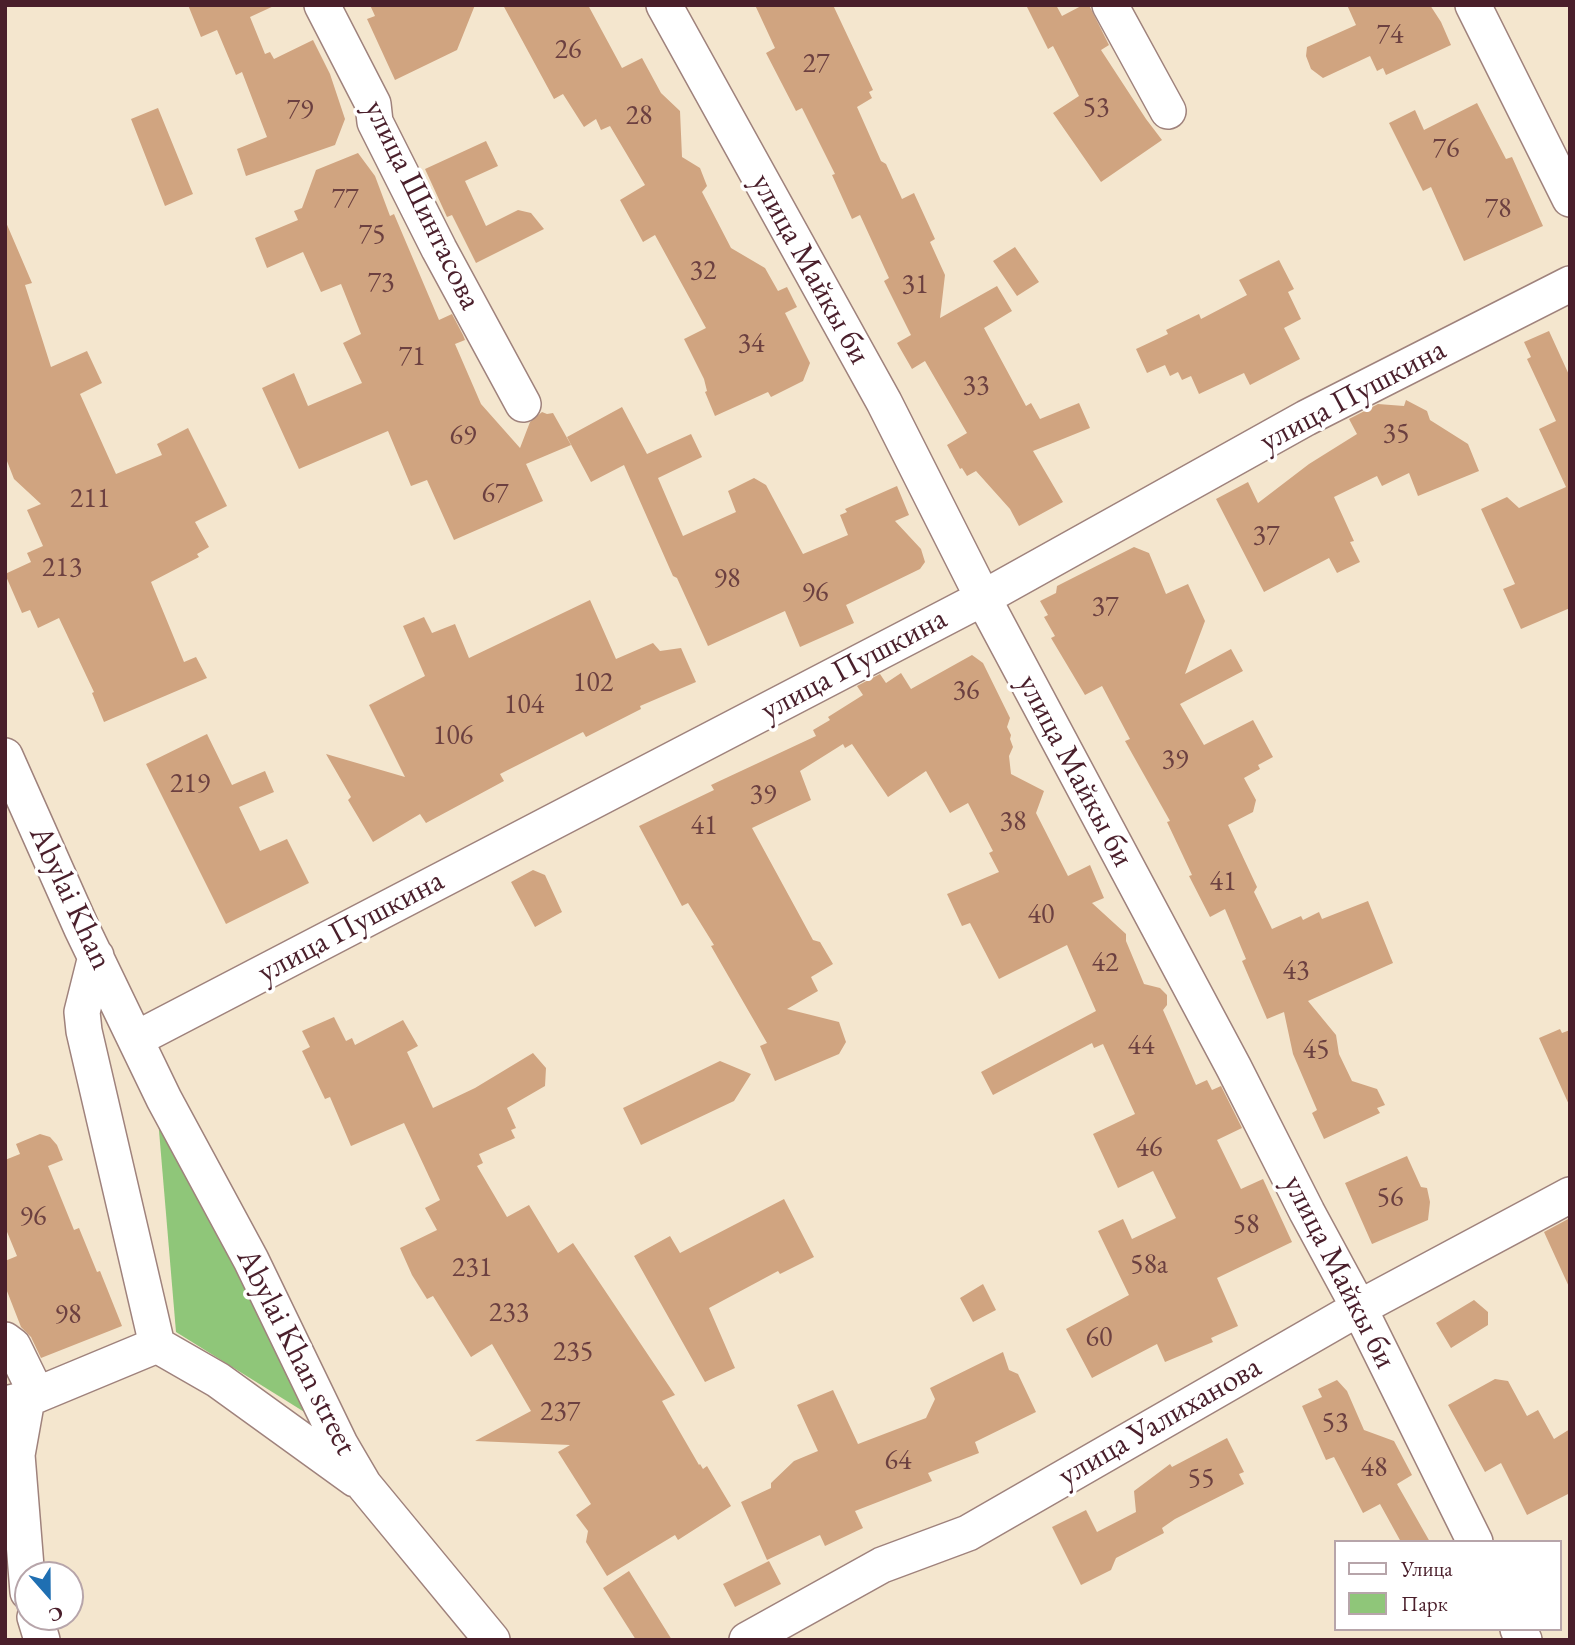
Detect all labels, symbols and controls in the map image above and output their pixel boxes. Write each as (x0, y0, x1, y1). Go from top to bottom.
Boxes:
house number: 74 (1377, 18, 1403, 52)
house number: 26 (555, 33, 581, 67)
house number: 27 (803, 47, 829, 81)
house number: 53 (1083, 91, 1109, 125)
house number: 79 (287, 93, 313, 127)
street label: улица Шинтасова (355, 94, 489, 316)
house number: 28 (626, 99, 652, 133)
house number: 76 (1433, 132, 1459, 166)
street label: улица Майкы би (742, 167, 878, 371)
house number: 77 (332, 182, 358, 216)
house number: 78 (1485, 192, 1511, 226)
house number: 75 (359, 218, 385, 252)
house number: 32 (690, 254, 716, 288)
house number: 73 (368, 266, 394, 300)
house number: 31 (902, 268, 928, 302)
house number: 34 (738, 327, 764, 361)
street label: улица Пушкина (1253, 331, 1453, 461)
house number: 71 (399, 340, 425, 374)
house number: 33 (963, 369, 989, 403)
house number: 35 (1383, 417, 1409, 451)
house number: 69 (450, 419, 476, 453)
house number: 67 (482, 477, 508, 511)
house number: 211 (70, 482, 110, 516)
house number: 37 (1253, 519, 1279, 553)
house number: 213 (42, 551, 82, 585)
house number: 98 (714, 562, 740, 596)
house number: 96 (802, 576, 828, 610)
house number: 37 (1092, 590, 1118, 624)
street label: улица Пушкина (754, 600, 954, 730)
house number: 102 (573, 666, 613, 700)
street label: улица Майкы би (1008, 668, 1142, 874)
house number: 36 (953, 674, 979, 708)
house number: 104 (504, 688, 544, 722)
house number: 106 (433, 719, 473, 753)
house number: 39 (1162, 743, 1188, 777)
house number: 219 (170, 767, 210, 801)
house number: 39 (750, 778, 776, 812)
house number: 38 (1000, 805, 1026, 839)
house number: 41 (691, 809, 717, 843)
street label: Abylai Khan (20, 820, 120, 976)
street label: улица Пушкина (251, 862, 451, 992)
house number: 41 (1210, 865, 1236, 899)
house number: 40 (1028, 898, 1054, 932)
house number: 42 (1092, 946, 1118, 980)
house number: 43 (1283, 954, 1309, 988)
house number: 44 (1128, 1029, 1154, 1063)
house number: 45 (1303, 1033, 1329, 1067)
house number: 46 (1136, 1131, 1162, 1165)
street label: улица Майкы би (1274, 1169, 1404, 1375)
house number: 56 (1377, 1181, 1403, 1215)
house number: 96 (20, 1200, 46, 1234)
house number: 58 (1233, 1208, 1259, 1242)
street label: Abylai Khan street (227, 1242, 365, 1462)
house number: 58а (1130, 1248, 1168, 1282)
house number: 231 (452, 1251, 492, 1285)
house number: 233 (489, 1296, 529, 1330)
house number: 98 (55, 1298, 81, 1332)
house number: 60 (1086, 1321, 1112, 1355)
house number: 235 (553, 1335, 593, 1369)
street label: улица Уалиханова (1052, 1348, 1268, 1496)
house number: 237 (540, 1395, 580, 1429)
house number: 53 (1322, 1406, 1348, 1440)
house number: 64 (885, 1444, 911, 1478)
house number: 48 (1361, 1451, 1387, 1485)
house number: 55 (1188, 1462, 1214, 1496)
legend (1334, 1540, 1561, 1631)
text: Улица (1401, 1555, 1453, 1582)
north arrow (14, 1561, 84, 1631)
text: Парк (1401, 1590, 1448, 1617)
text: С (45, 1600, 67, 1628)

